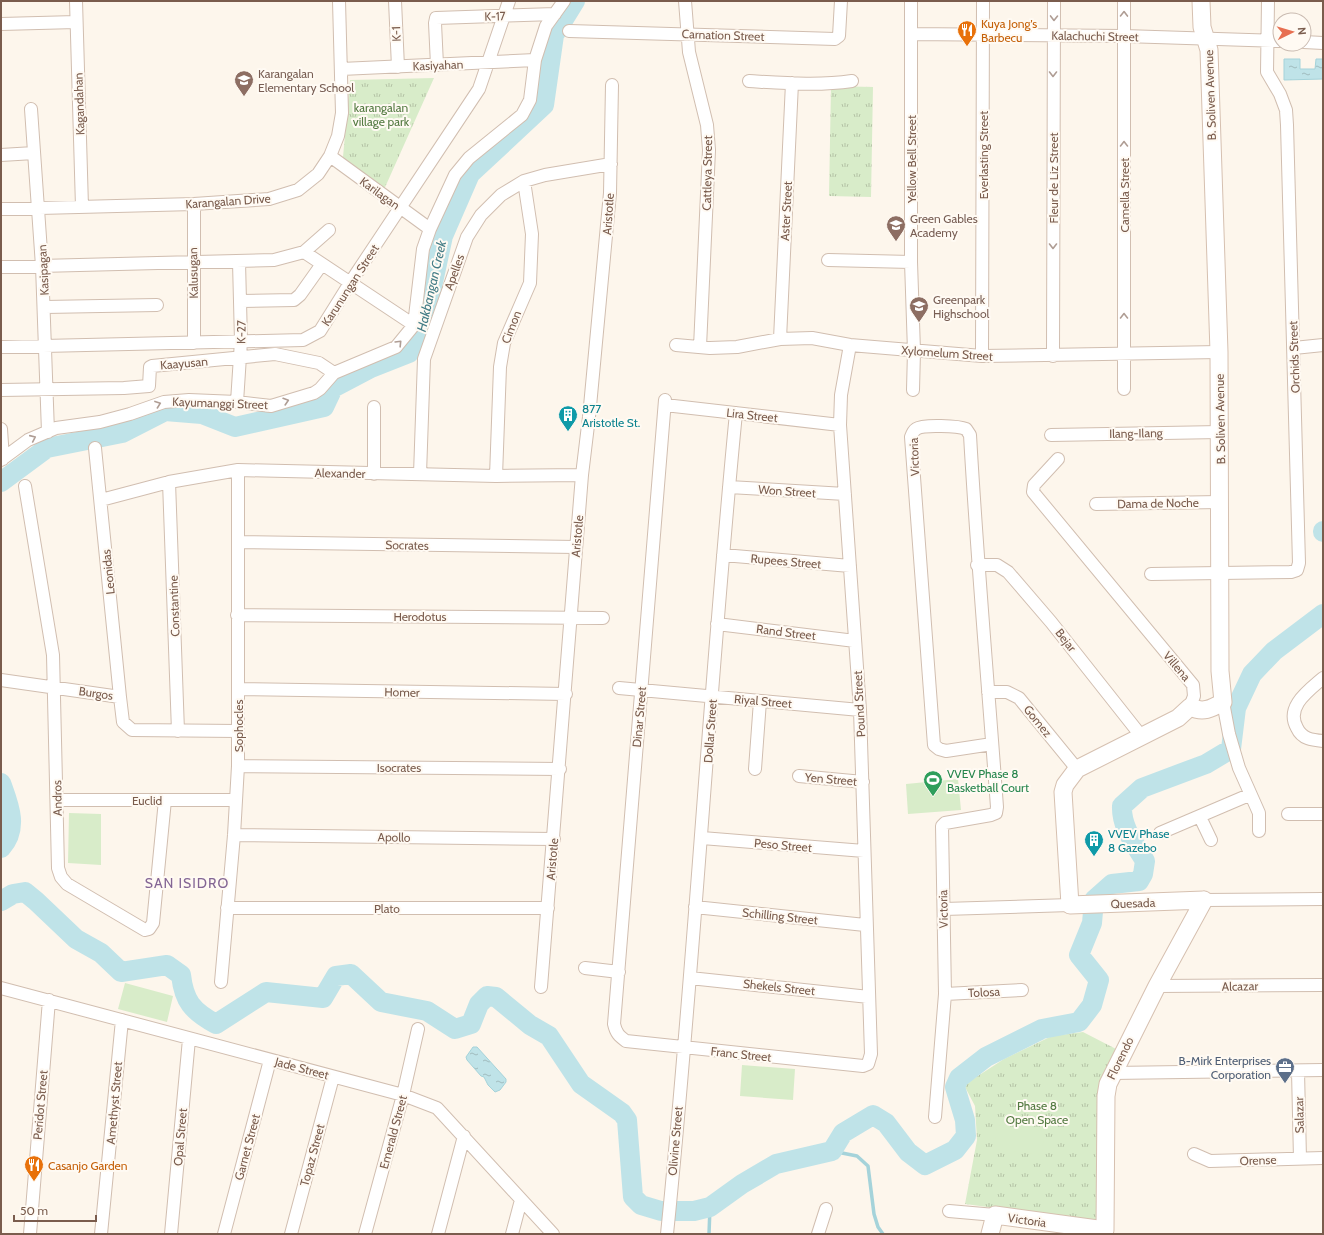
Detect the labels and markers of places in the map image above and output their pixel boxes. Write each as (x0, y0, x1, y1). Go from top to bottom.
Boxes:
place label: Kuya Jong's Barbecu (981, 16, 1037, 45)
restaurant icon: Kuya Jong's Barbecu (956, 19, 978, 47)
place label: Karangalan Elementary School (258, 66, 354, 95)
school or university icon: Karangalan Elementary School (233, 69, 255, 97)
place label: Green Gables Academy (910, 211, 978, 240)
school or university icon: Green Gables Academy (885, 214, 907, 242)
place label: Greenpark Highschool (933, 292, 990, 321)
school or university icon: Greenpark Highschool (908, 295, 930, 323)
place label: 877 Aristotle St. (582, 401, 640, 430)
building icon: 877 Aristotle St. (557, 404, 579, 432)
place label: VVEV Phase 8 Basketball Court (947, 766, 1029, 795)
sports icon: VVEV Phase 8 Basketball Court (922, 769, 944, 797)
place label: VVEV Phase 8 Gazebo (1108, 826, 1170, 855)
building icon: VVEV Phase 8 Gazebo (1083, 829, 1105, 857)
place label: B-Mirk Enterprises Corporation (1179, 1053, 1271, 1082)
office icon: B-Mirk Enterprises Corporation (1274, 1056, 1296, 1084)
restaurant icon: Casanjo Garden (23, 1154, 45, 1182)
place label: Casanjo Garden (48, 1158, 128, 1173)

